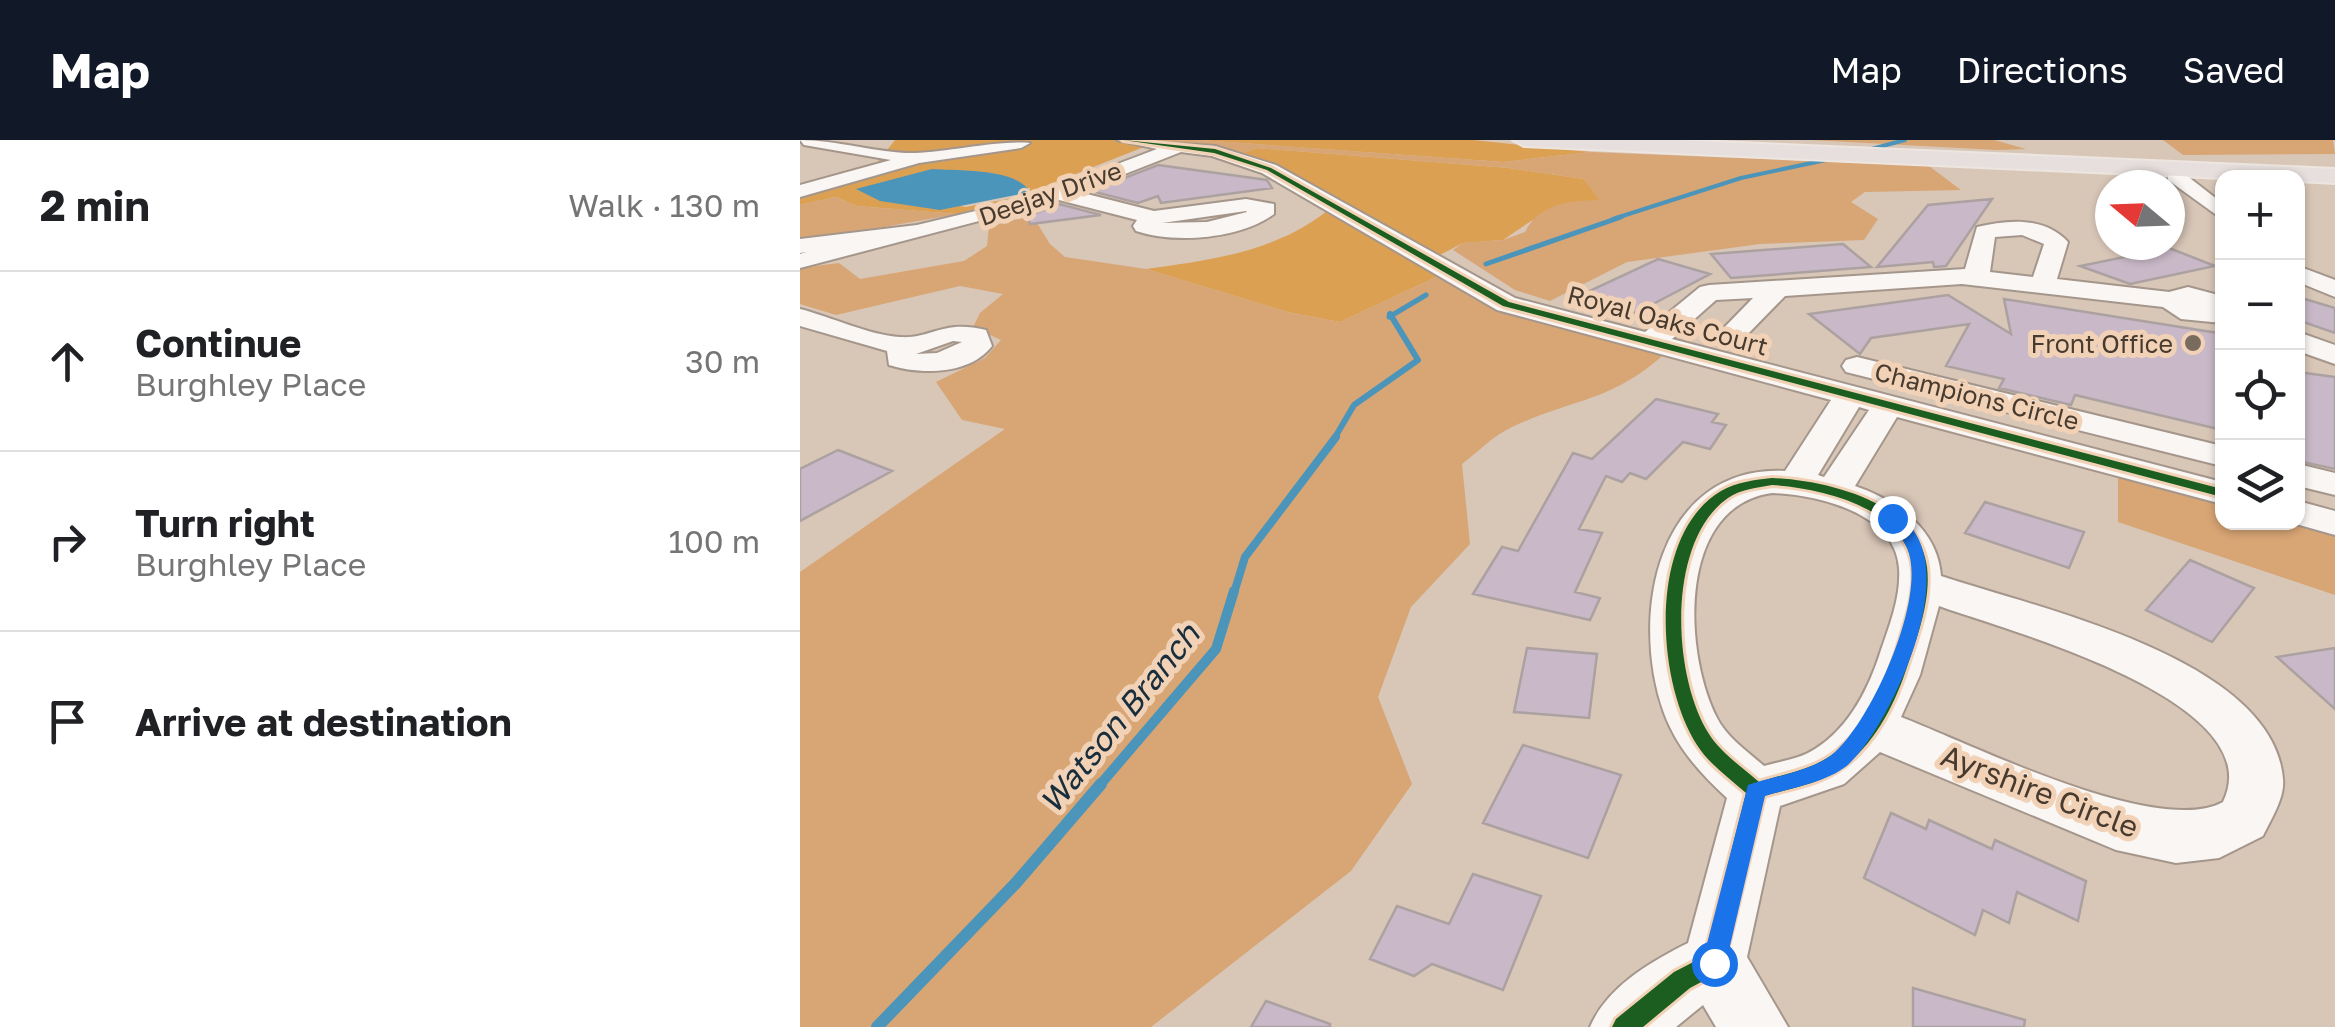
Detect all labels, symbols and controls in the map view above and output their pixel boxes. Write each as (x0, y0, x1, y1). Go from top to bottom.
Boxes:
text: Map (50, 41, 150, 99)
text: Map (1830, 49, 1902, 91)
text: Directions (1957, 49, 2128, 91)
text: Saved (2183, 49, 2285, 91)
street label: Deejay Drive (974, 154, 1126, 232)
north arrow (2095, 170, 2185, 260)
map controls (2215, 170, 2305, 530)
button: + (2215, 170, 2305, 260)
text: 2 min (40, 180, 150, 230)
text: Walk · 130 m (568, 186, 760, 224)
button: − (2215, 260, 2305, 350)
street label: Royal Oaks Court (1564, 278, 1772, 362)
text: Continue (135, 320, 301, 365)
place label: Front Office (2030, 328, 2173, 359)
marker: Front Office (2182, 332, 2204, 354)
icon: ahead (40, 334, 95, 389)
text: 30 m (685, 342, 760, 380)
button: locate (2215, 350, 2305, 440)
street label: Champions Circle (1872, 356, 2082, 436)
text: Burghley Place (135, 365, 366, 403)
button: layers (2215, 440, 2305, 530)
route end (1870, 496, 1916, 542)
text: Turn right (135, 500, 315, 545)
icon: right (40, 514, 95, 569)
text: 100 m (668, 522, 760, 560)
text: Burghley Place (135, 545, 366, 583)
water label: Watson Branch (1031, 615, 1208, 820)
icon: arrive (40, 694, 95, 749)
text: Arrive at destination (135, 699, 512, 744)
street label: Ayrshire Circle (1936, 737, 2144, 845)
route start (1692, 941, 1738, 987)

